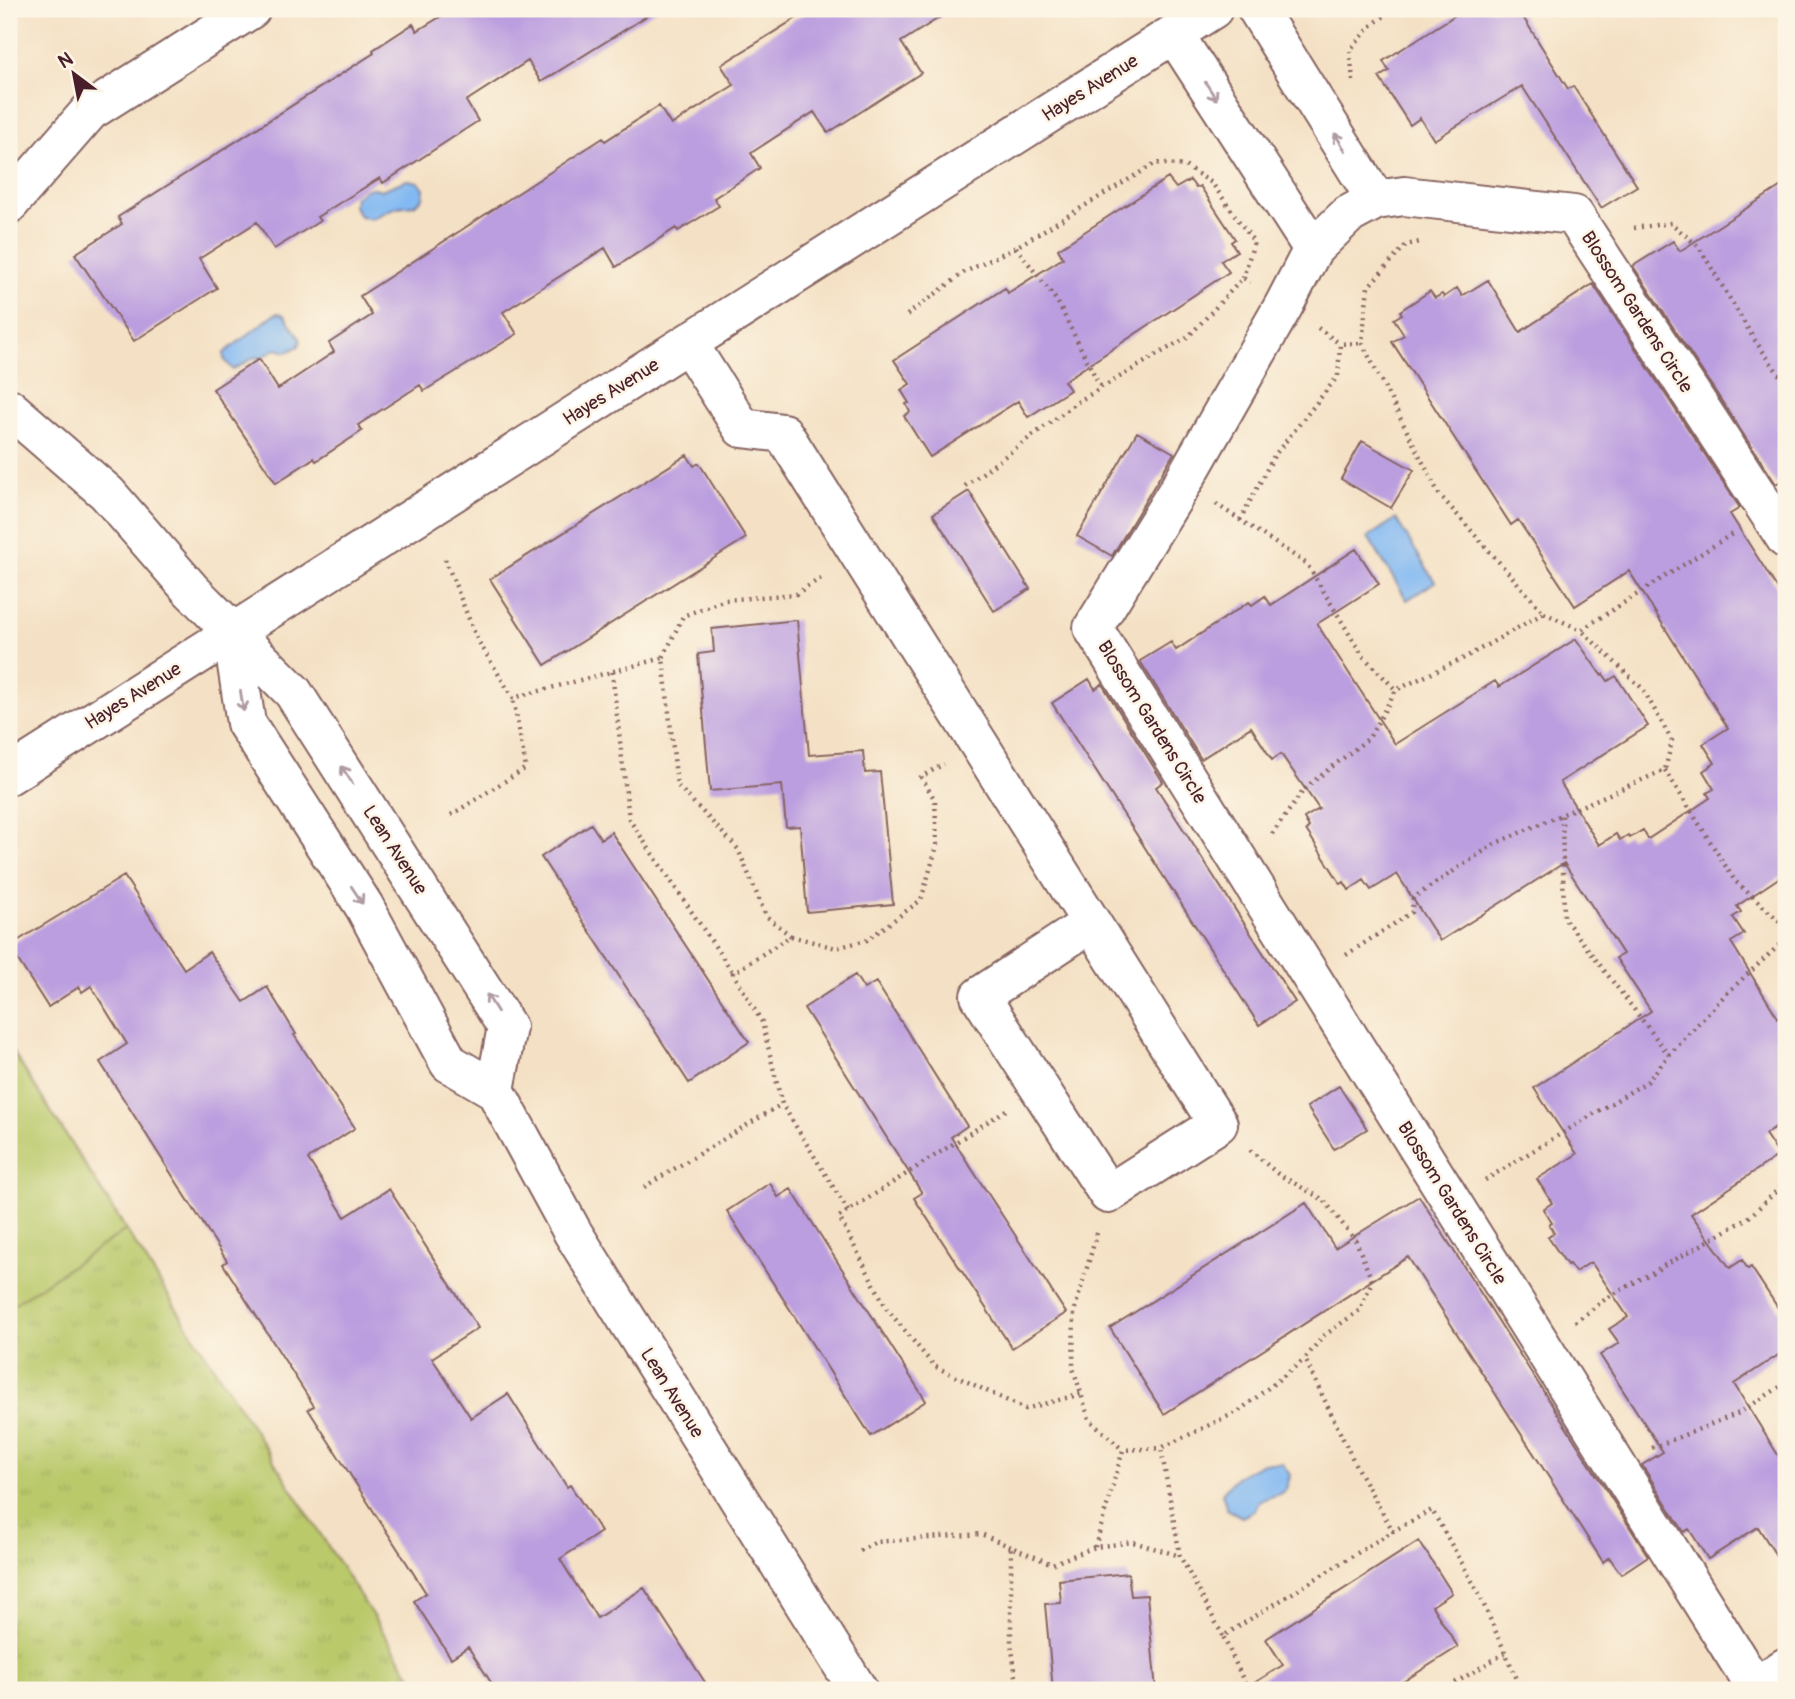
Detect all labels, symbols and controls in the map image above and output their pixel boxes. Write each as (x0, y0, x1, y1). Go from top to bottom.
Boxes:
north arrow (38, 38, 108, 108)
text: N (54, 47, 77, 74)
street label: Hayes Avenue (1037, 49, 1143, 127)
one-way arrow (1204, 81, 1218, 101)
one-way arrow (1333, 133, 1348, 152)
street label: Blossom Gardens Circle (1576, 227, 1699, 398)
street label: Hayes Avenue (558, 353, 664, 431)
street label: Blossom Gardens Circle (1092, 636, 1212, 809)
street label: Hayes Avenue (80, 657, 186, 735)
one-way arrow (236, 689, 249, 712)
one-way arrow (339, 766, 353, 786)
street label: Lean Avenue (357, 801, 433, 900)
one-way arrow (350, 885, 364, 905)
one-way arrow (484, 993, 498, 1013)
street label: Blossom Gardens Circle (1392, 1117, 1512, 1290)
street label: Lean Avenue (635, 1344, 709, 1443)

